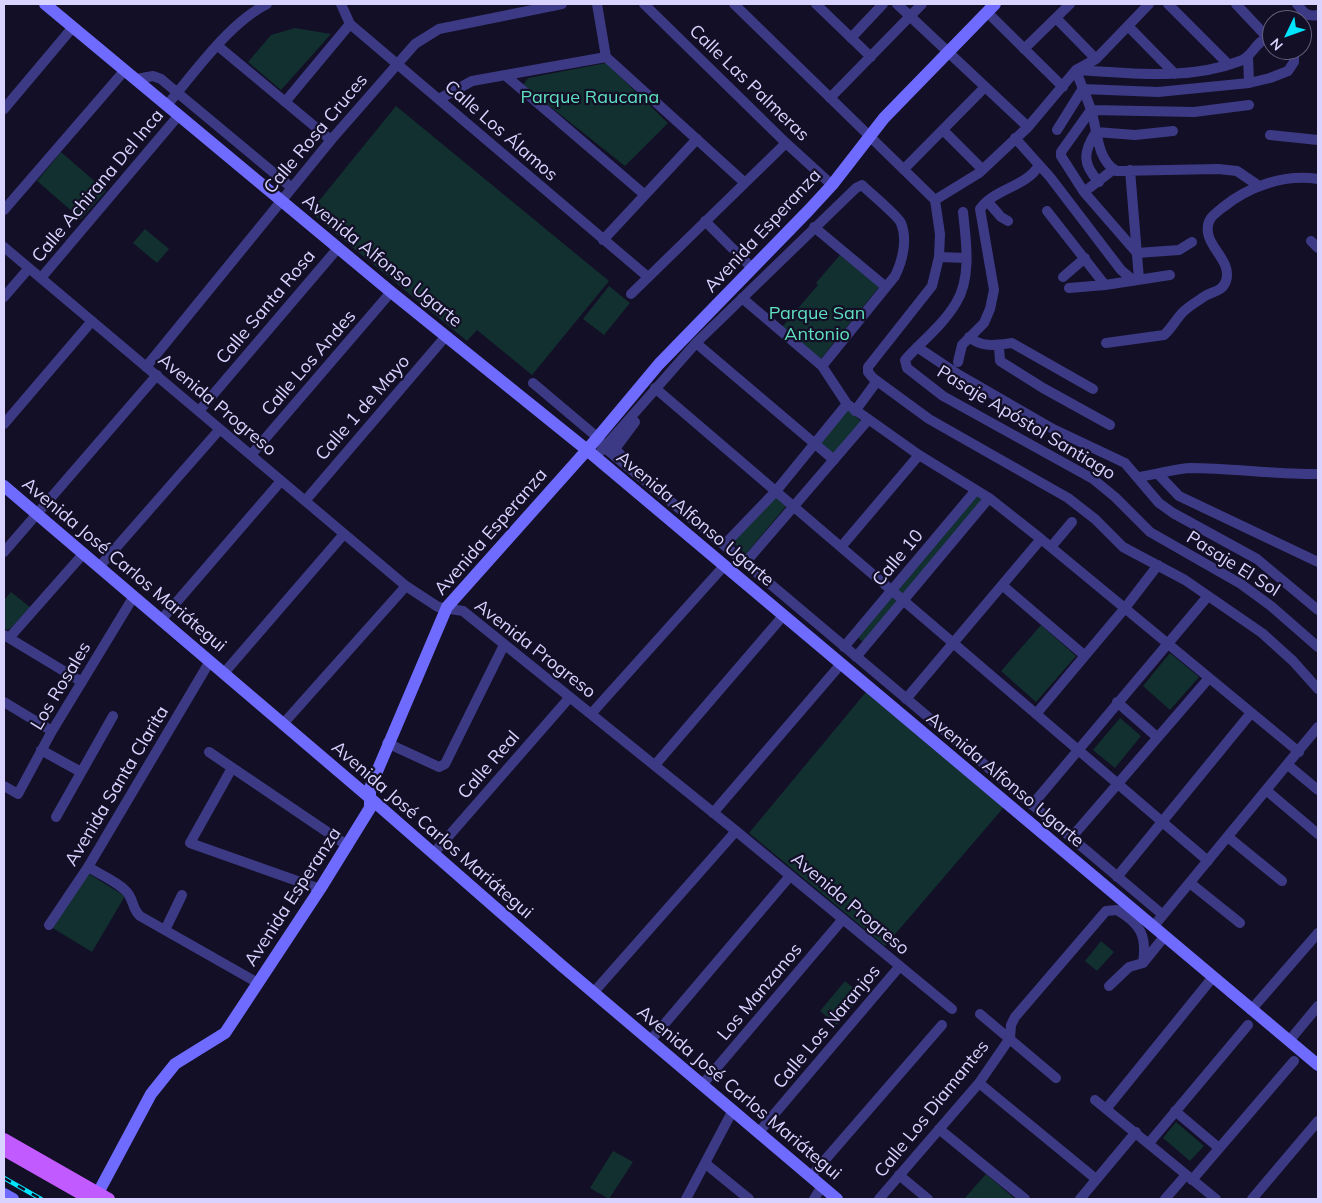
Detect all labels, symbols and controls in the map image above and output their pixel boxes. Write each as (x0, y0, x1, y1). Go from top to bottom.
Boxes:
north arrow (1262, 10, 1312, 60)
street label: Calle Las Palmeras (685, 20, 813, 146)
text: N (1266, 34, 1287, 54)
street label: Calle Rosa Cruces (260, 70, 372, 198)
street label: Calle Los Álamos (440, 76, 562, 186)
park label: Parque Raucana (521, 87, 659, 109)
street label: Calle Achirana Del Inca (28, 105, 168, 267)
street label: Avenida Esperanza (700, 165, 826, 297)
street label: Avenida Alfonso Ugarte (298, 190, 466, 332)
street label: Calle Santa Rosa (212, 245, 320, 369)
park label: Parque San Antonio (769, 303, 865, 346)
street label: Calle Los Andes (257, 306, 361, 420)
street label: Avenida Progreso (154, 349, 280, 461)
street label: Calle 1 de Mayo (311, 351, 415, 465)
street label: Pasaje Apóstol Santiago (933, 361, 1119, 485)
street label: Avenida Alfonso Ugarte (612, 447, 778, 591)
street label: Avenida Esperanza (430, 464, 552, 600)
street label: Avenida José Carlos Mariátegui (18, 473, 230, 657)
street label: Calle 10 (868, 525, 928, 591)
street label: Pasaje El Sol (1182, 527, 1284, 601)
street label: Avenida Progreso (470, 595, 600, 703)
street label: Los Rosales (26, 638, 96, 734)
street label: Avenida Santa Clarita (61, 702, 173, 870)
street label: Avenida Alfonso Ugarte (922, 708, 1088, 852)
street label: Calle Real (454, 727, 524, 803)
street label: Avenida José Carlos Mariátegui (327, 737, 537, 923)
street label: Avenida Esperanza (240, 824, 346, 970)
street label: Avenida Progreso (787, 848, 913, 960)
street label: Los Manzanos (713, 939, 807, 1045)
street label: Calle Los Naranjos (769, 961, 885, 1093)
street label: Avenida José Carlos Mariátegui (633, 1001, 845, 1185)
street label: Calle Los Diamantes (870, 1036, 994, 1182)

